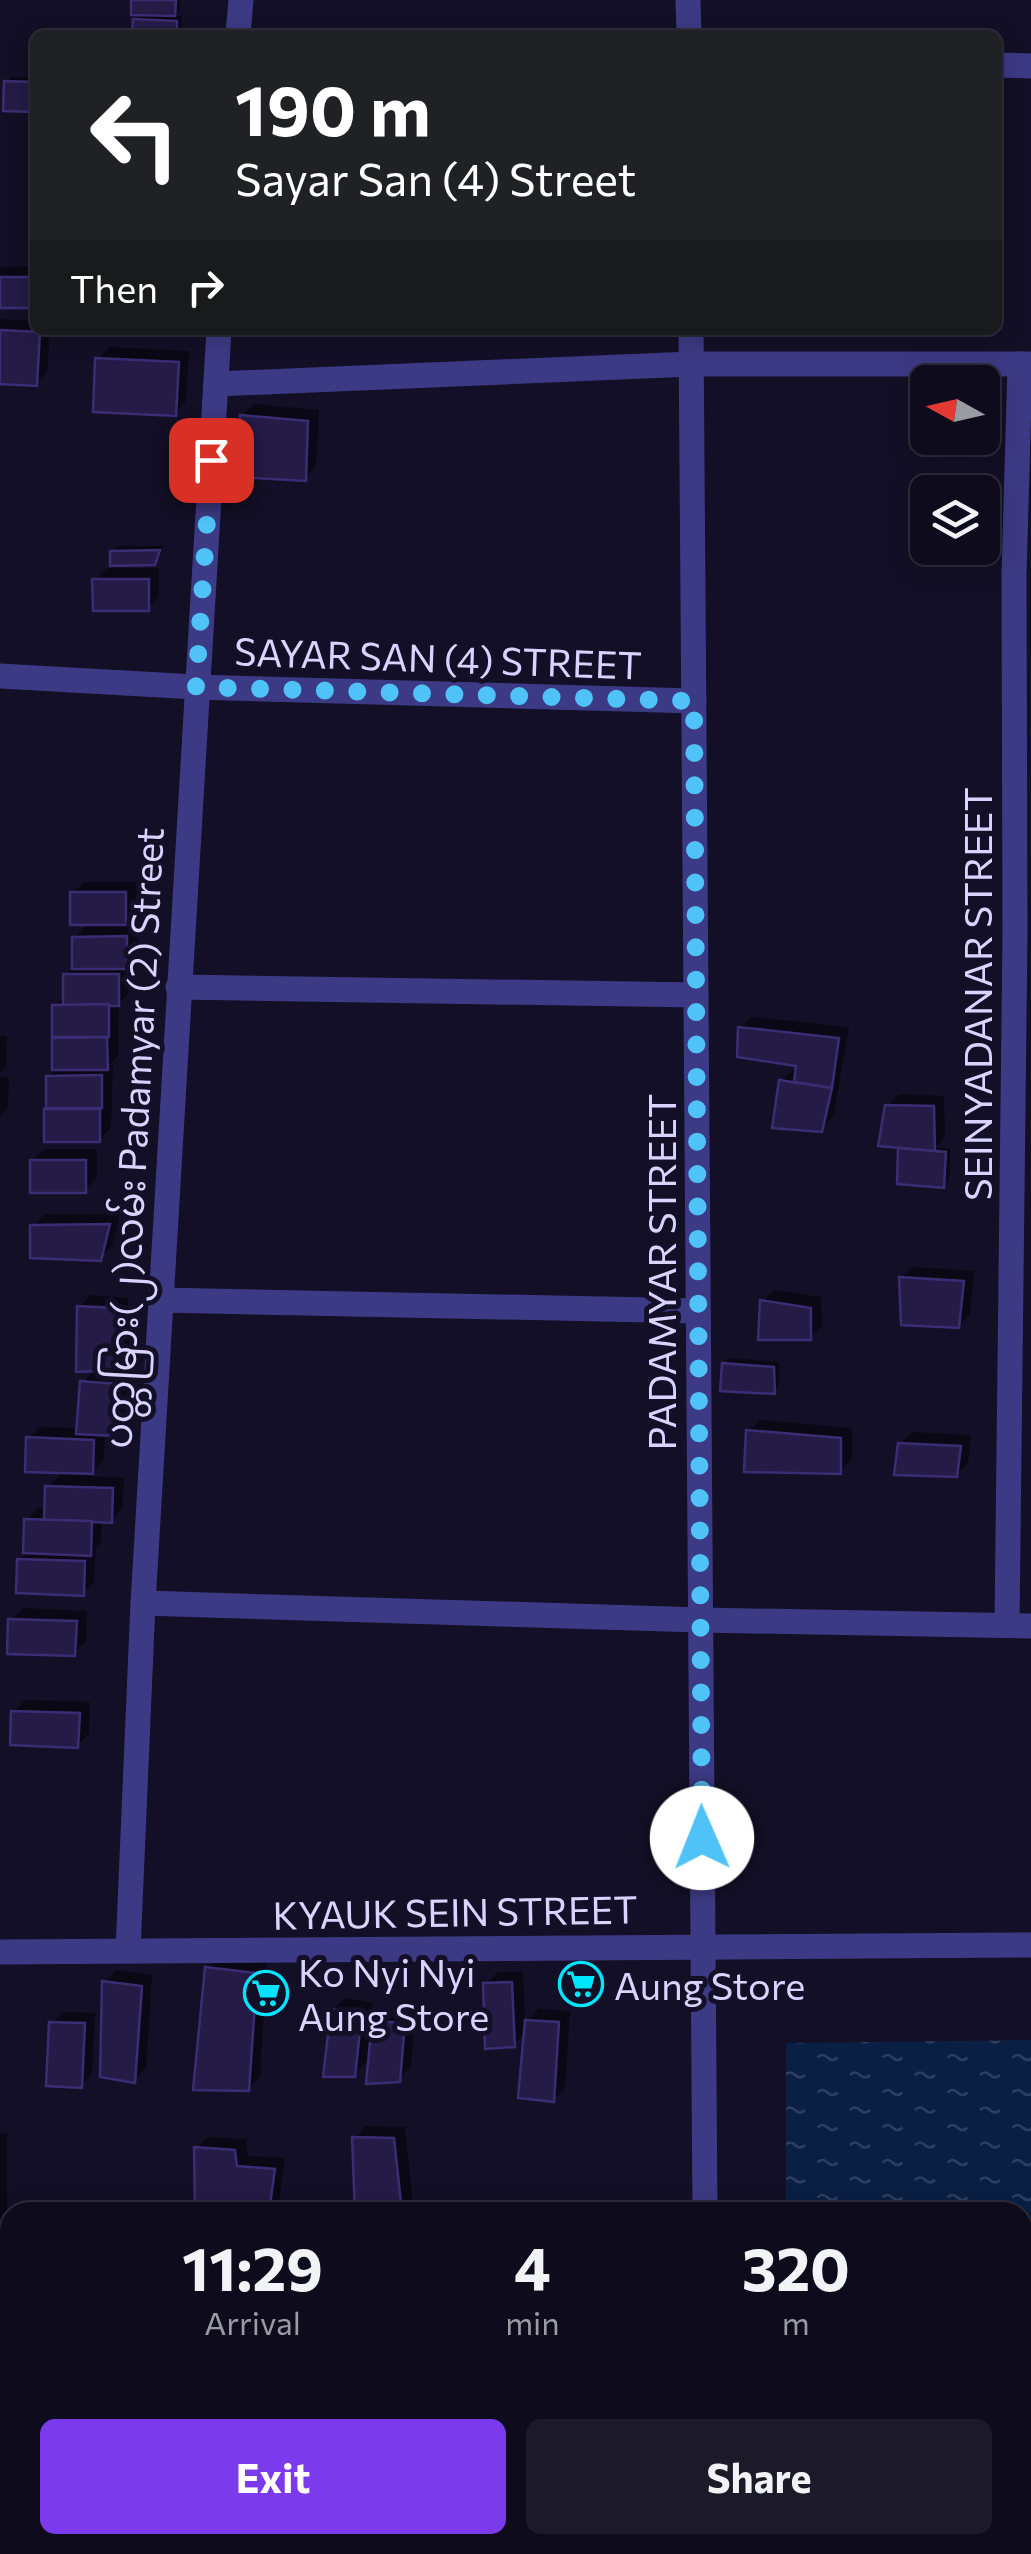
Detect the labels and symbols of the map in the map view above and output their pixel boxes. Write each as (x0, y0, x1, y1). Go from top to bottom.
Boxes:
north arrow (910, 365, 1000, 455)
pin (169, 418, 254, 503)
street label: SAYAR SAN (4) STREET (233, 626, 643, 688)
street label: SEINYADANAR STREET (953, 787, 1000, 1201)
street label: ပတ္တမြား(၂)လမ်း Padamyar (2) Street (92, 826, 182, 1450)
street label: PADAMYAR STREET (637, 1094, 684, 1450)
position arrow (650, 1786, 754, 1890)
street label: KYAUK SEIN STREET (272, 1884, 638, 1938)
place label: Ko Nyi Nyi Aung Store (298, 1948, 489, 2039)
supermarket icon: Aung Store (558, 1961, 604, 2007)
place label: Aung Store (614, 1961, 805, 2008)
supermarket icon: Ko Nyi Nyi Aung Store (243, 1970, 289, 2016)

